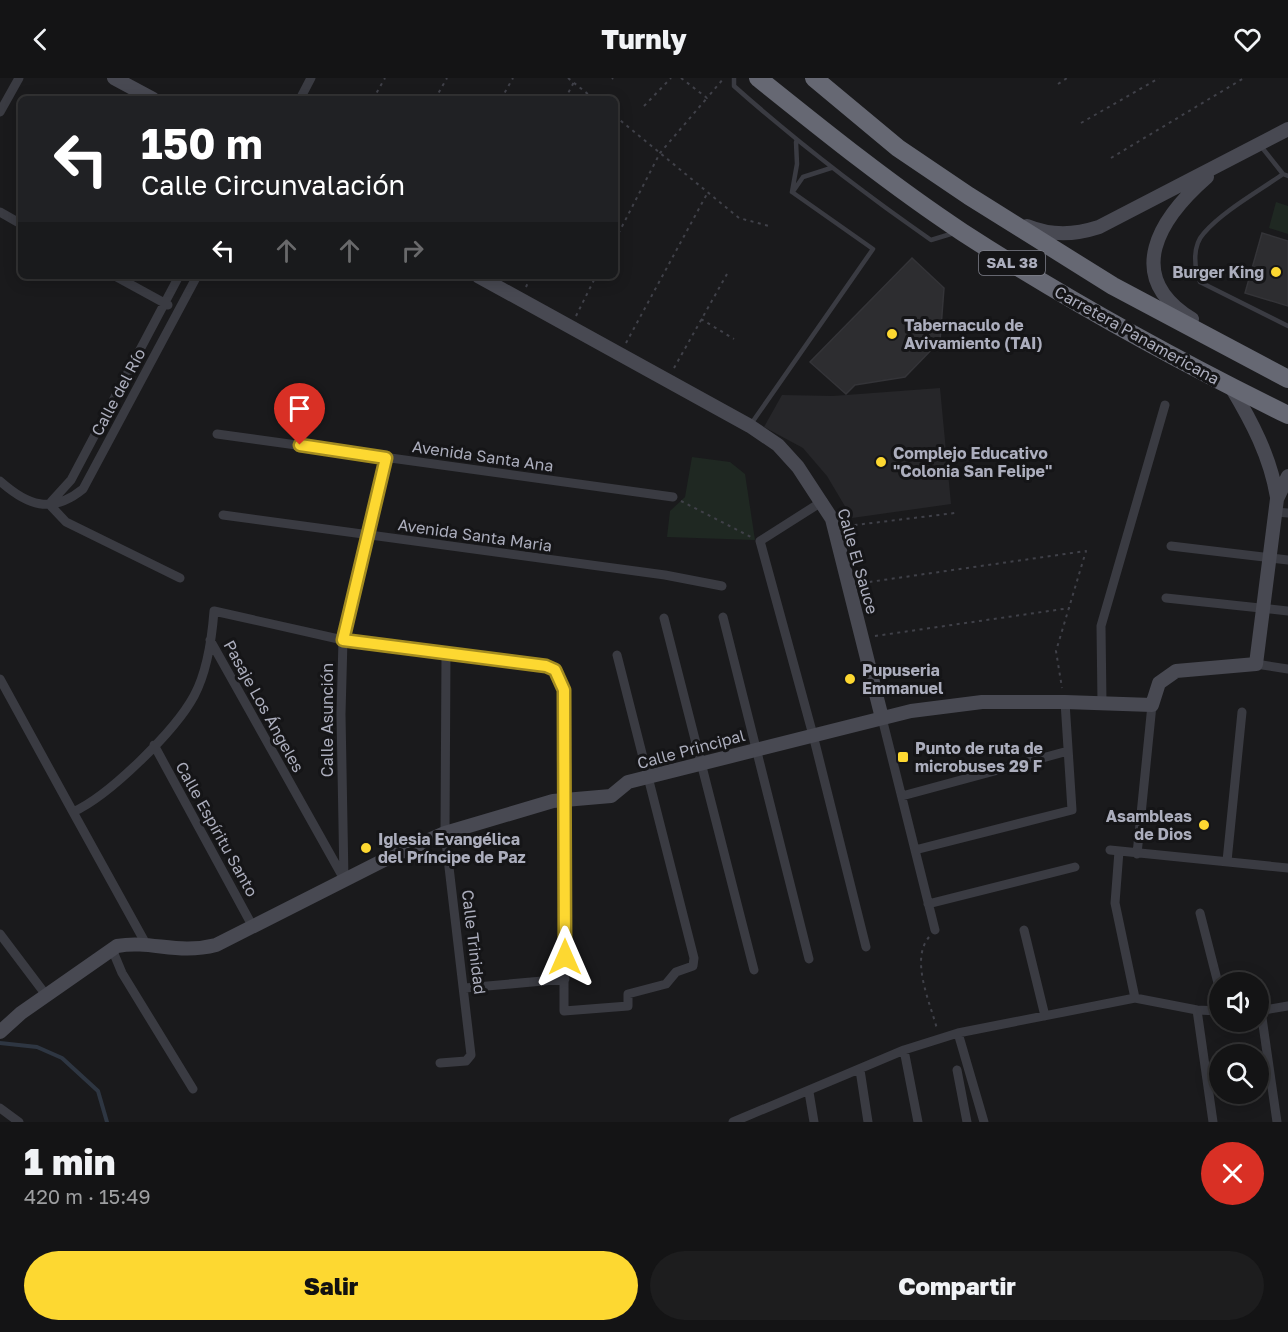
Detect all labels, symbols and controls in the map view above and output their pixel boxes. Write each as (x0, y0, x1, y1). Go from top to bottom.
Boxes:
icon: back (24, 23, 57, 56)
text: Turnly (601, 23, 687, 55)
icon: heart (1231, 23, 1264, 56)
text: 150 m (141, 118, 263, 168)
icon: left (42, 120, 120, 198)
text: Calle Circunvalación (141, 169, 405, 201)
icon: left (207, 234, 240, 267)
icon: ahead (270, 234, 303, 267)
icon: ahead (333, 234, 366, 267)
icon: right (396, 234, 429, 267)
road number: SAL 38 (979, 251, 1045, 275)
place label: Burger King (1172, 262, 1264, 282)
marker: Burger King (1269, 265, 1283, 279)
street label: Carretera Panamericana (1051, 281, 1223, 389)
place label: Tabernaculo de Avivamiento (TAI) (904, 315, 1043, 353)
marker: Tabernaculo de Avivamiento (TAI) (885, 327, 899, 341)
street label: Calle del Río (87, 345, 149, 439)
pin (274, 383, 325, 445)
icon: arrive (283, 392, 316, 425)
street label: Avenida Santa Ana (411, 436, 555, 476)
place label: Complejo Educativo "Colonia San Felipe" (893, 443, 1052, 481)
marker: Complejo Educativo "Colonia San Felipe" (874, 455, 888, 469)
street label: Calle El Sauce (833, 506, 883, 616)
street label: Avenida Santa Maria (397, 514, 553, 556)
street label: Pasaje Los Ángeles (219, 636, 309, 776)
place label: Pupuseria Emmanuel (862, 660, 944, 698)
street label: Calle Asunción (317, 663, 337, 777)
marker: Pupuseria Emmanuel (843, 672, 857, 686)
street label: Calle Principal (635, 725, 747, 773)
place label: Punto de ruta de microbuses 29 F (915, 738, 1043, 776)
marker: Punto de ruta de microbuses 29 F (896, 750, 910, 764)
street label: Calle Espíritu Santo (172, 758, 262, 900)
place label: Asambleas de Dios (1106, 806, 1192, 844)
marker: Asambleas de Dios (1197, 818, 1211, 832)
place label: Iglesia Evangélica del Príncipe de Paz (378, 829, 526, 867)
marker: Iglesia Evangélica del Príncipe de Paz (359, 841, 373, 855)
street label: Calle Trinidad (458, 889, 490, 995)
position arrow (533, 925, 597, 989)
map controls (1209, 972, 1269, 1104)
button: sound (1209, 972, 1269, 1032)
button: search (1209, 1044, 1269, 1104)
text: 1 min (24, 1140, 115, 1183)
button: close (1201, 1142, 1264, 1205)
text: 420 m · 15:49 (24, 1184, 151, 1208)
button: Salir (24, 1251, 638, 1320)
button: Compartir (650, 1251, 1264, 1320)

